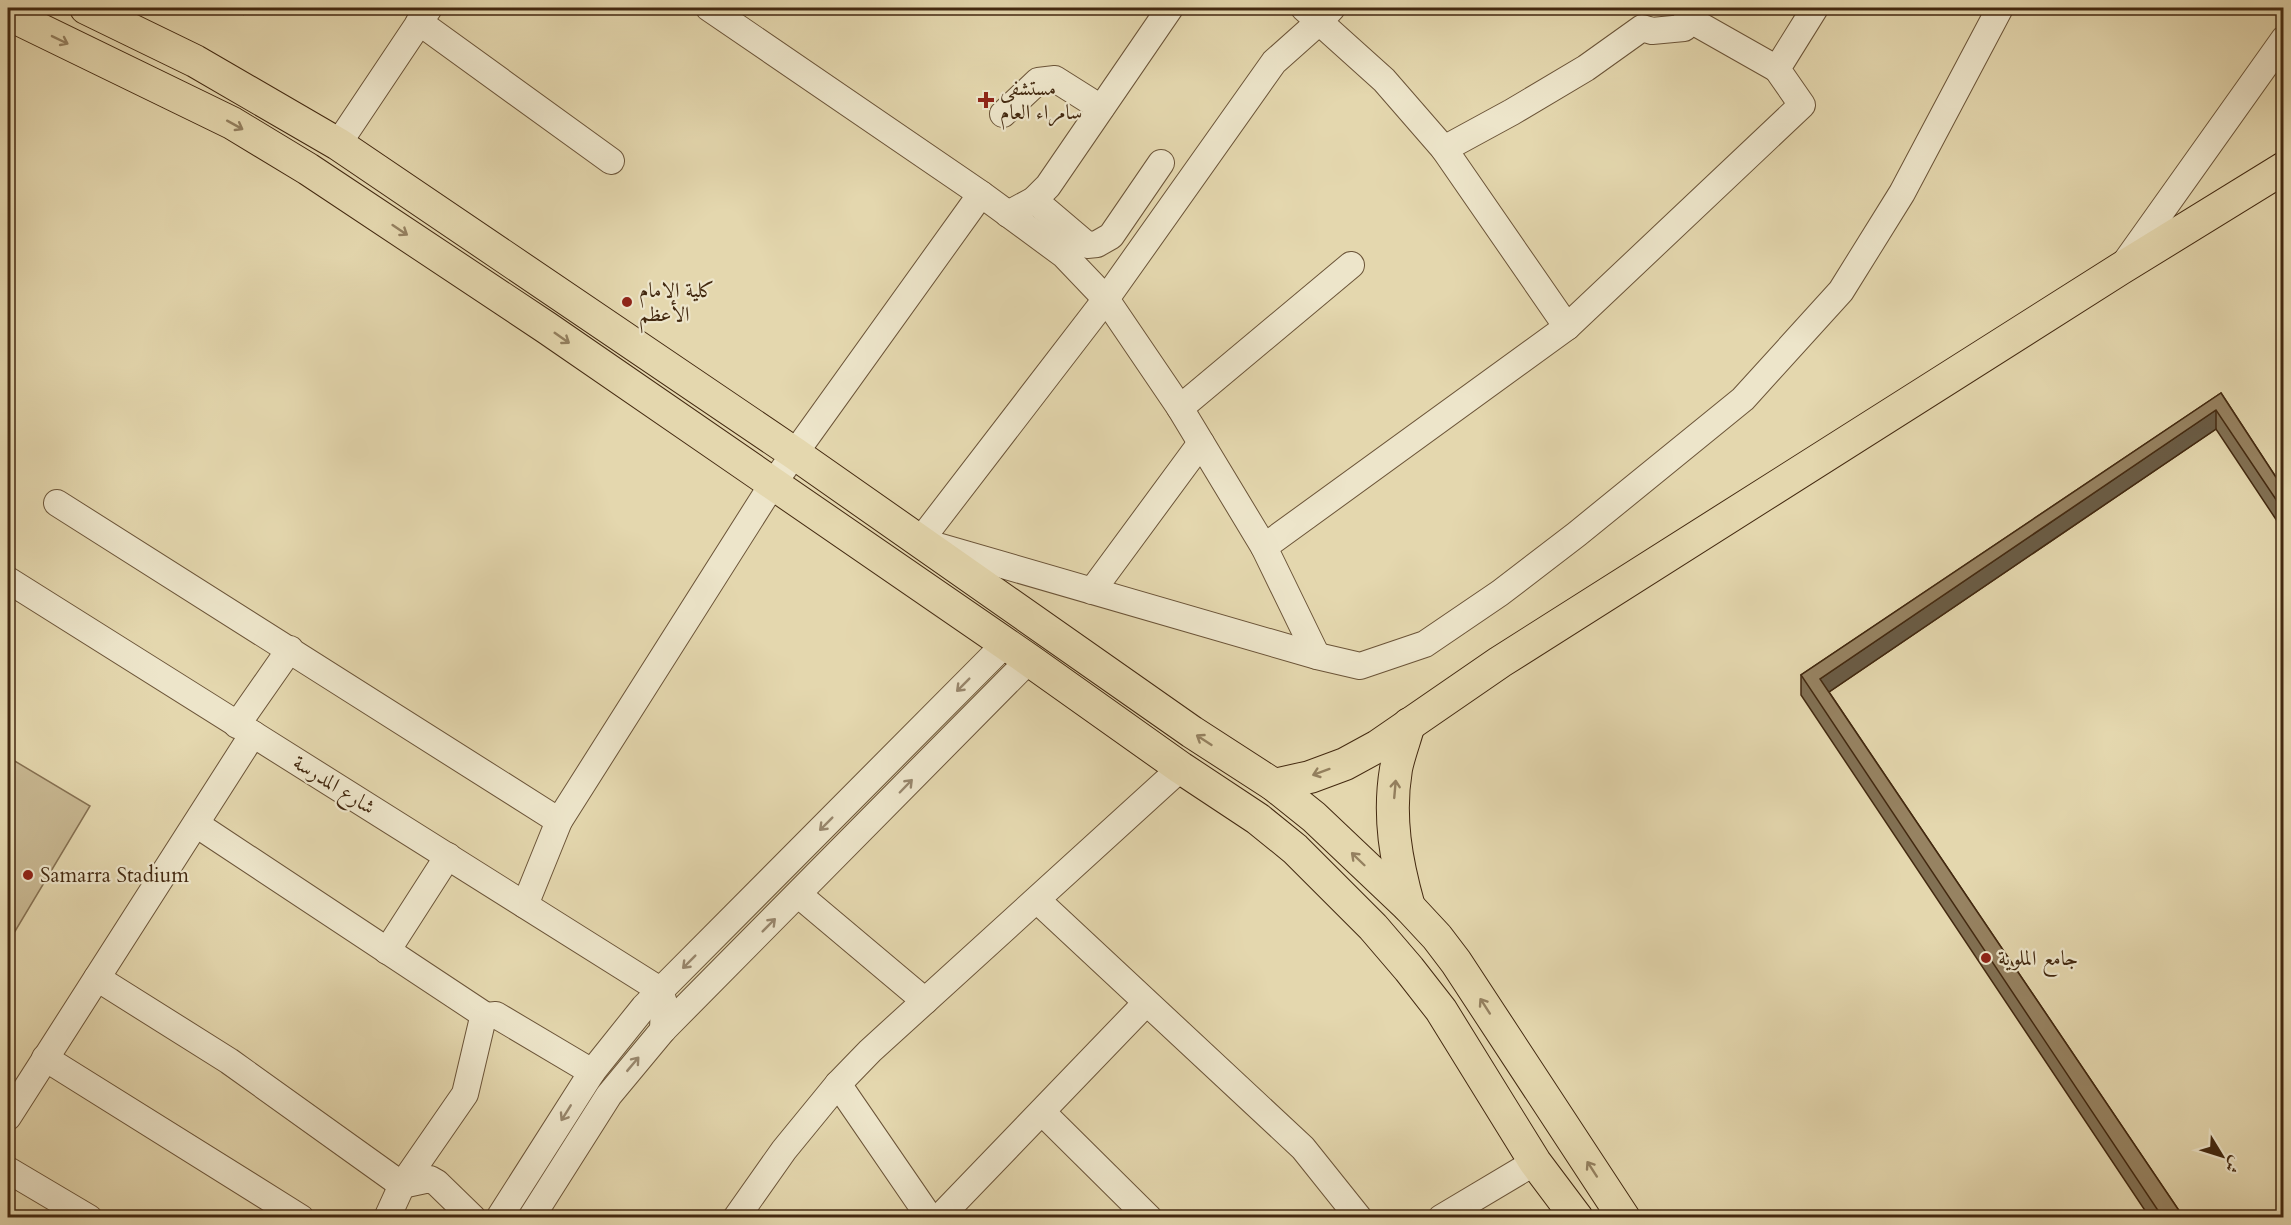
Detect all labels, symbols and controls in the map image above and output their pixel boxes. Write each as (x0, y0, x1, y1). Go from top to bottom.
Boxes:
one-way arrow (51, 34, 69, 46)
place label: مستشفى سامراء العام (1000, 74, 1082, 130)
marker: مستشفى سامراء العام (977, 91, 995, 109)
one-way arrow (226, 120, 243, 132)
one-way arrow (391, 224, 408, 236)
place label: كلية الامام الأعظم (639, 276, 715, 334)
marker: كلية الامام الأعظم (620, 295, 634, 309)
one-way arrow (553, 332, 569, 344)
one-way arrow (956, 678, 971, 693)
one-way arrow (1196, 733, 1213, 745)
street label: شارع المدرسة (286, 748, 381, 824)
one-way arrow (1312, 768, 1331, 779)
one-way arrow (899, 778, 913, 793)
one-way arrow (1390, 779, 1401, 799)
one-way arrow (819, 816, 834, 831)
one-way arrow (1350, 851, 1365, 866)
place label: Samarra Stadium (40, 861, 189, 890)
marker: Samarra Stadium (21, 868, 35, 882)
one-way arrow (762, 917, 776, 932)
place label: جامع الملوية (1998, 944, 2078, 977)
marker: جامع الملوية (1979, 951, 1993, 965)
one-way arrow (681, 954, 696, 969)
one-way arrow (1478, 997, 1491, 1014)
one-way arrow (626, 1057, 640, 1072)
one-way arrow (560, 1104, 572, 1120)
north arrow (2192, 1126, 2252, 1186)
text: ش (2219, 1152, 2247, 1178)
one-way arrow (1585, 1160, 1598, 1177)

